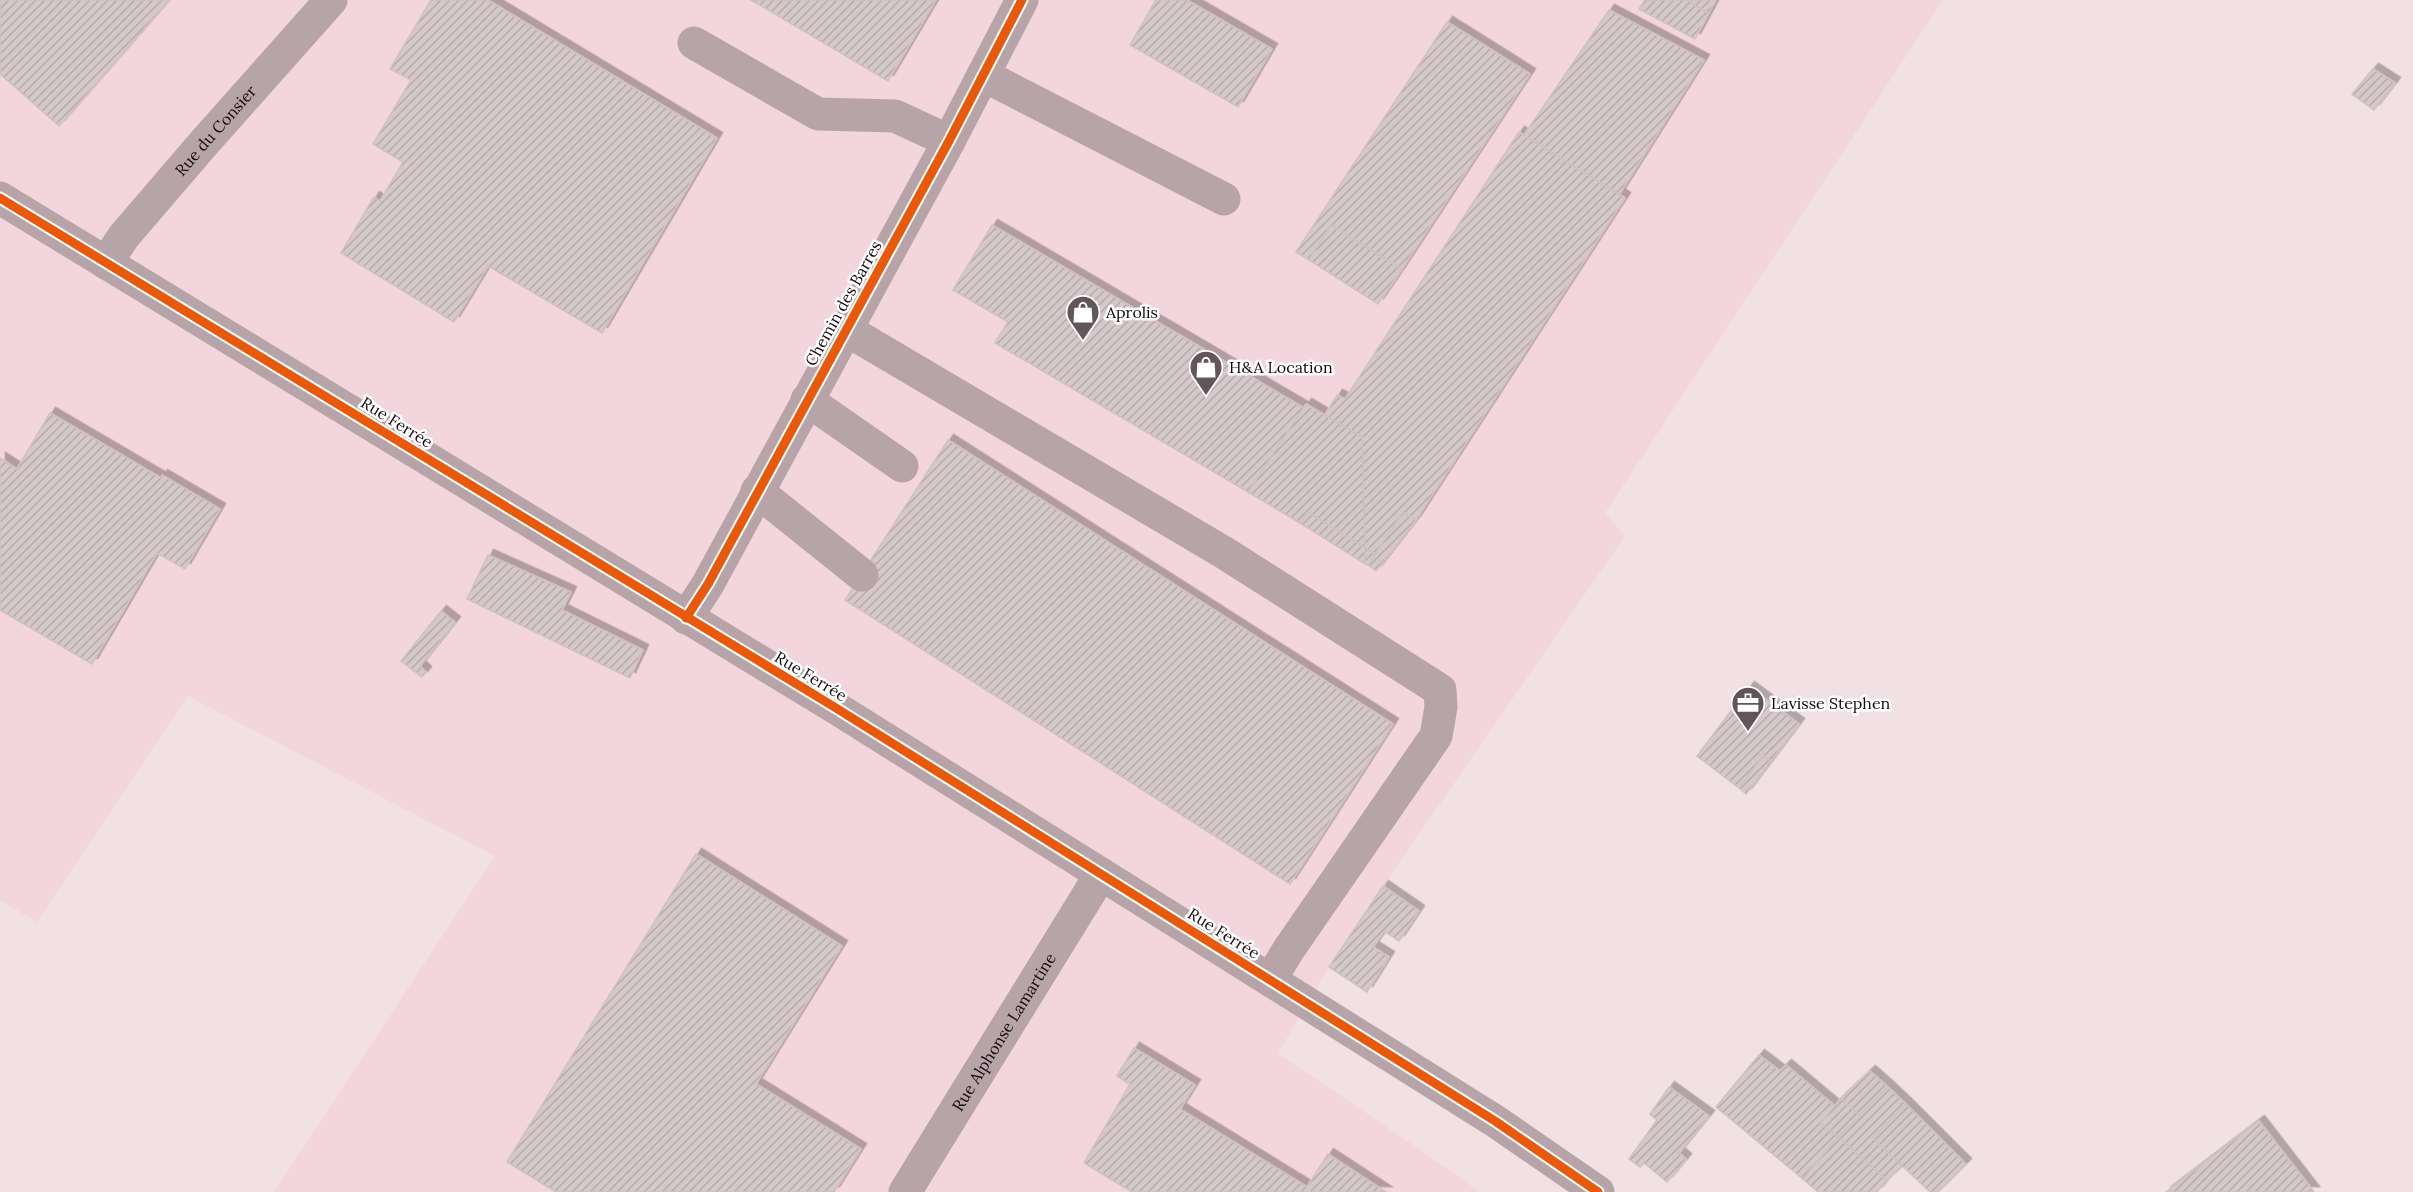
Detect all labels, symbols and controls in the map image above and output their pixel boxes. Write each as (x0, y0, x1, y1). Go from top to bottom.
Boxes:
street label: Rue du Consier (170, 81, 260, 180)
street label: Chemin des Barres (800, 237, 886, 369)
shop icon: Aprolis (1065, 294, 1101, 341)
place label: Aprolis (1105, 302, 1158, 322)
shop icon: H&A Location (1188, 349, 1224, 396)
place label: H&A Location (1229, 357, 1333, 377)
street label: Rue Ferrée (357, 392, 437, 452)
street label: Rue Ferrée (771, 647, 851, 706)
office icon: Lavisse Stephen (1730, 685, 1766, 732)
place label: Lavisse Stephen (1771, 693, 1891, 713)
street label: Rue Ferrée (1184, 903, 1264, 963)
street label: Rue Alphonse Lamartine (947, 949, 1060, 1115)

